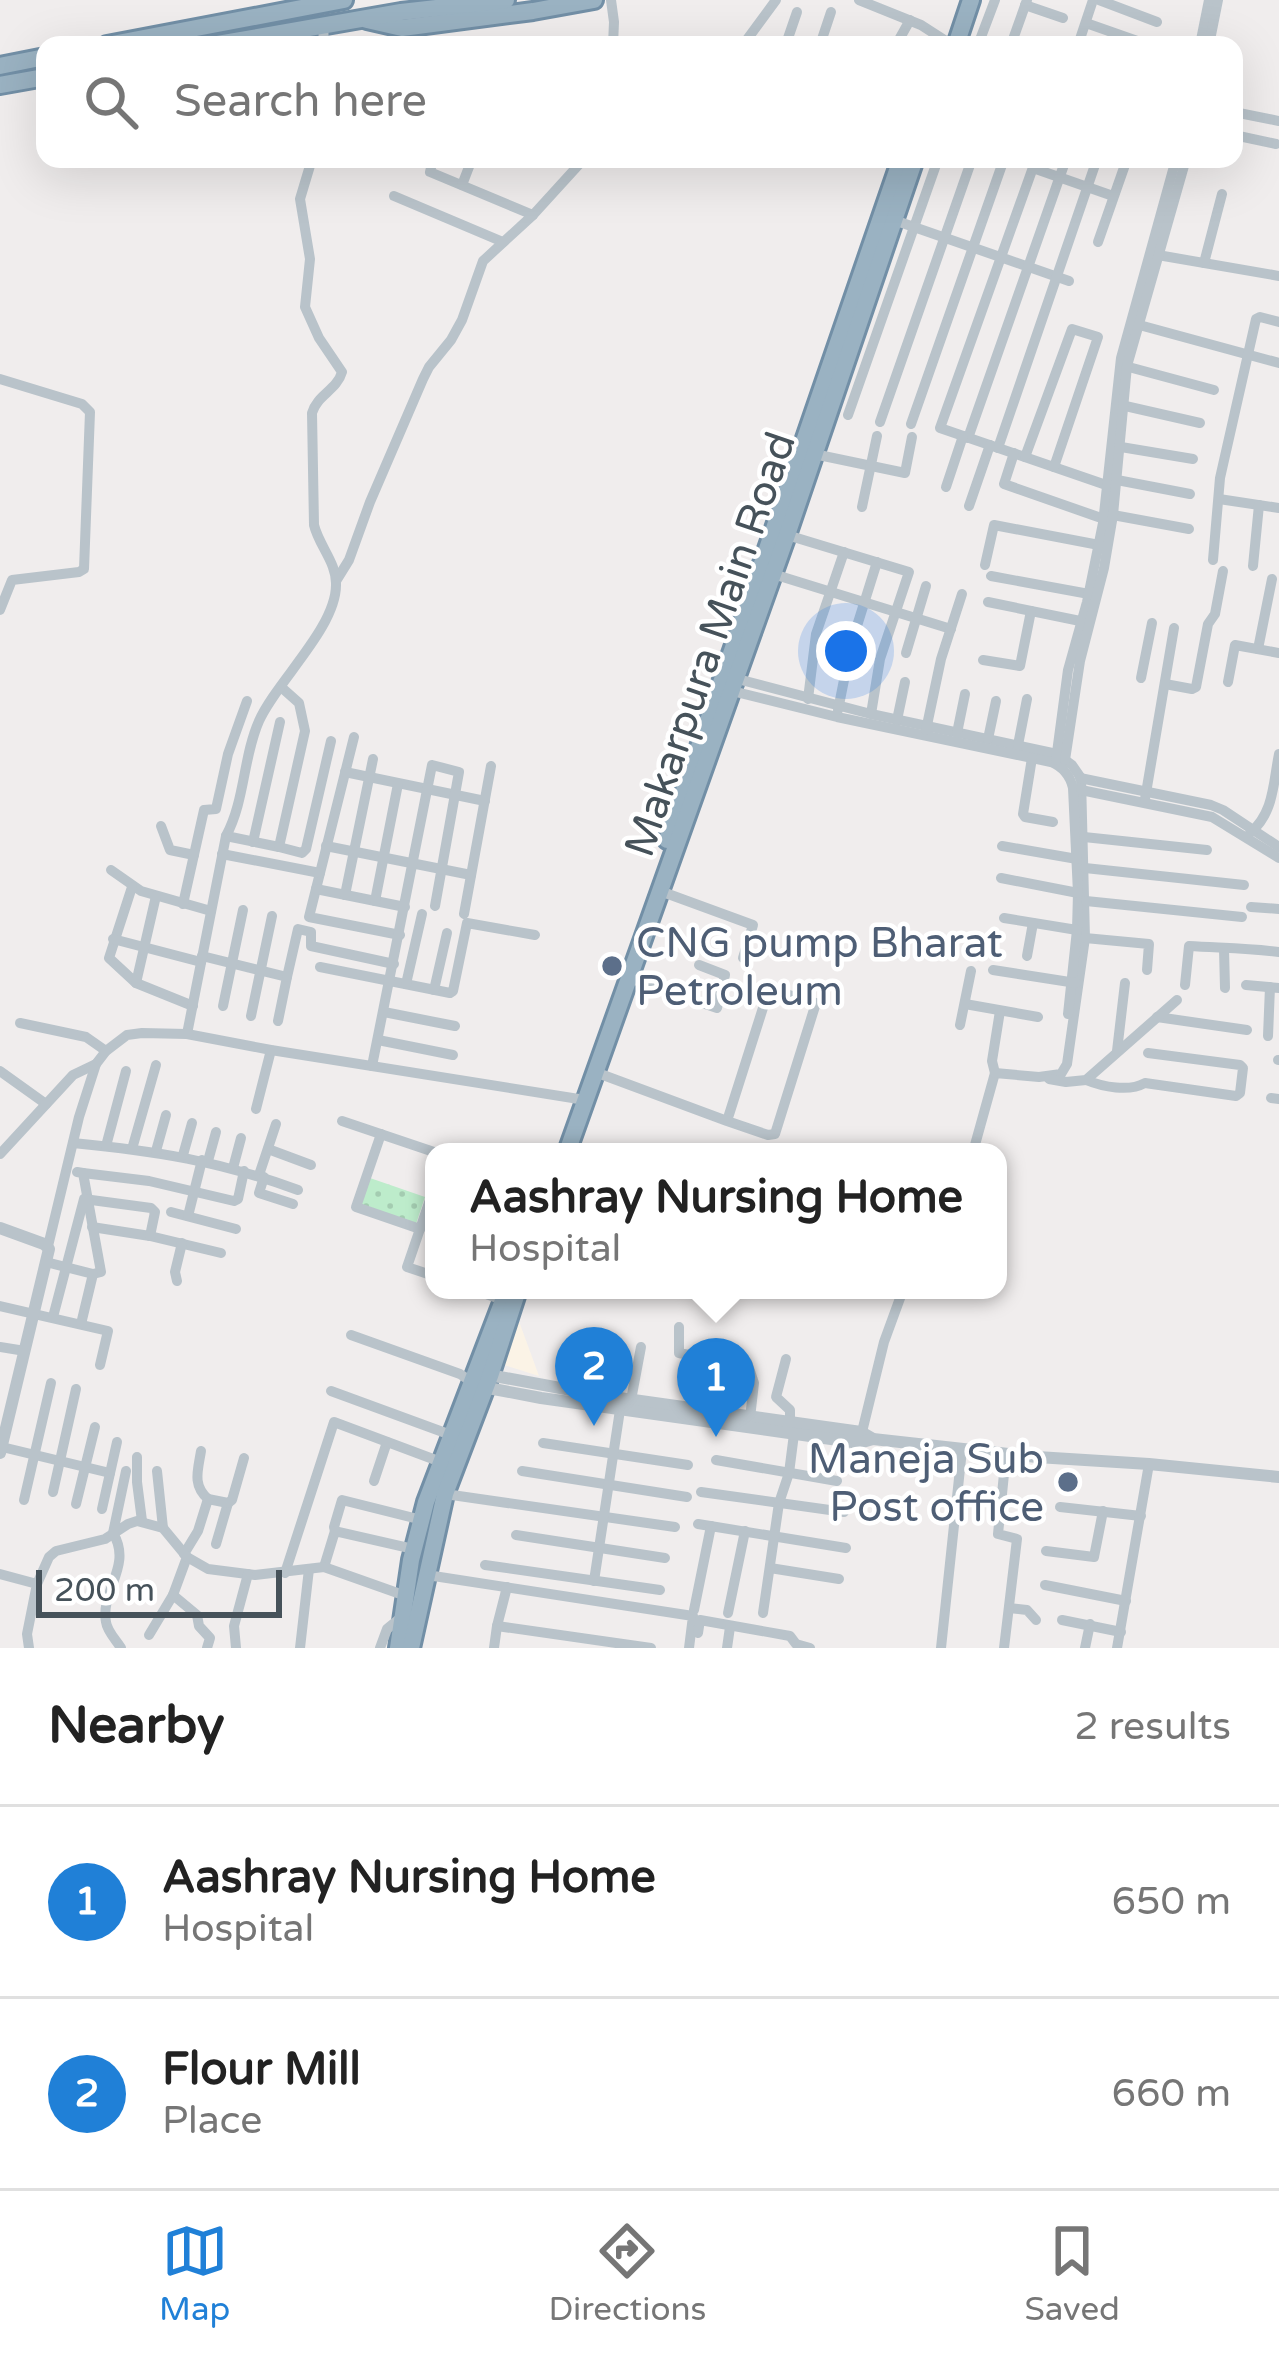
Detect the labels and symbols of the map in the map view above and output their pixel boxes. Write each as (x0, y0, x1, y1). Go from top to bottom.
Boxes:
street label: Makarpura Main Road (614, 425, 807, 864)
your location (816, 621, 876, 681)
place label: CNG pump Bharat Petroleum (636, 918, 1003, 1017)
marker: CNG pump Bharat Petroleum (599, 953, 625, 979)
pin: 2 (555, 1327, 633, 1426)
pin: 1 (677, 1338, 755, 1437)
place label: Maneja Sub Post office (808, 1434, 1044, 1533)
marker: Maneja Sub Post office (1055, 1469, 1081, 1495)
scale bar (36, 1564, 282, 1617)

